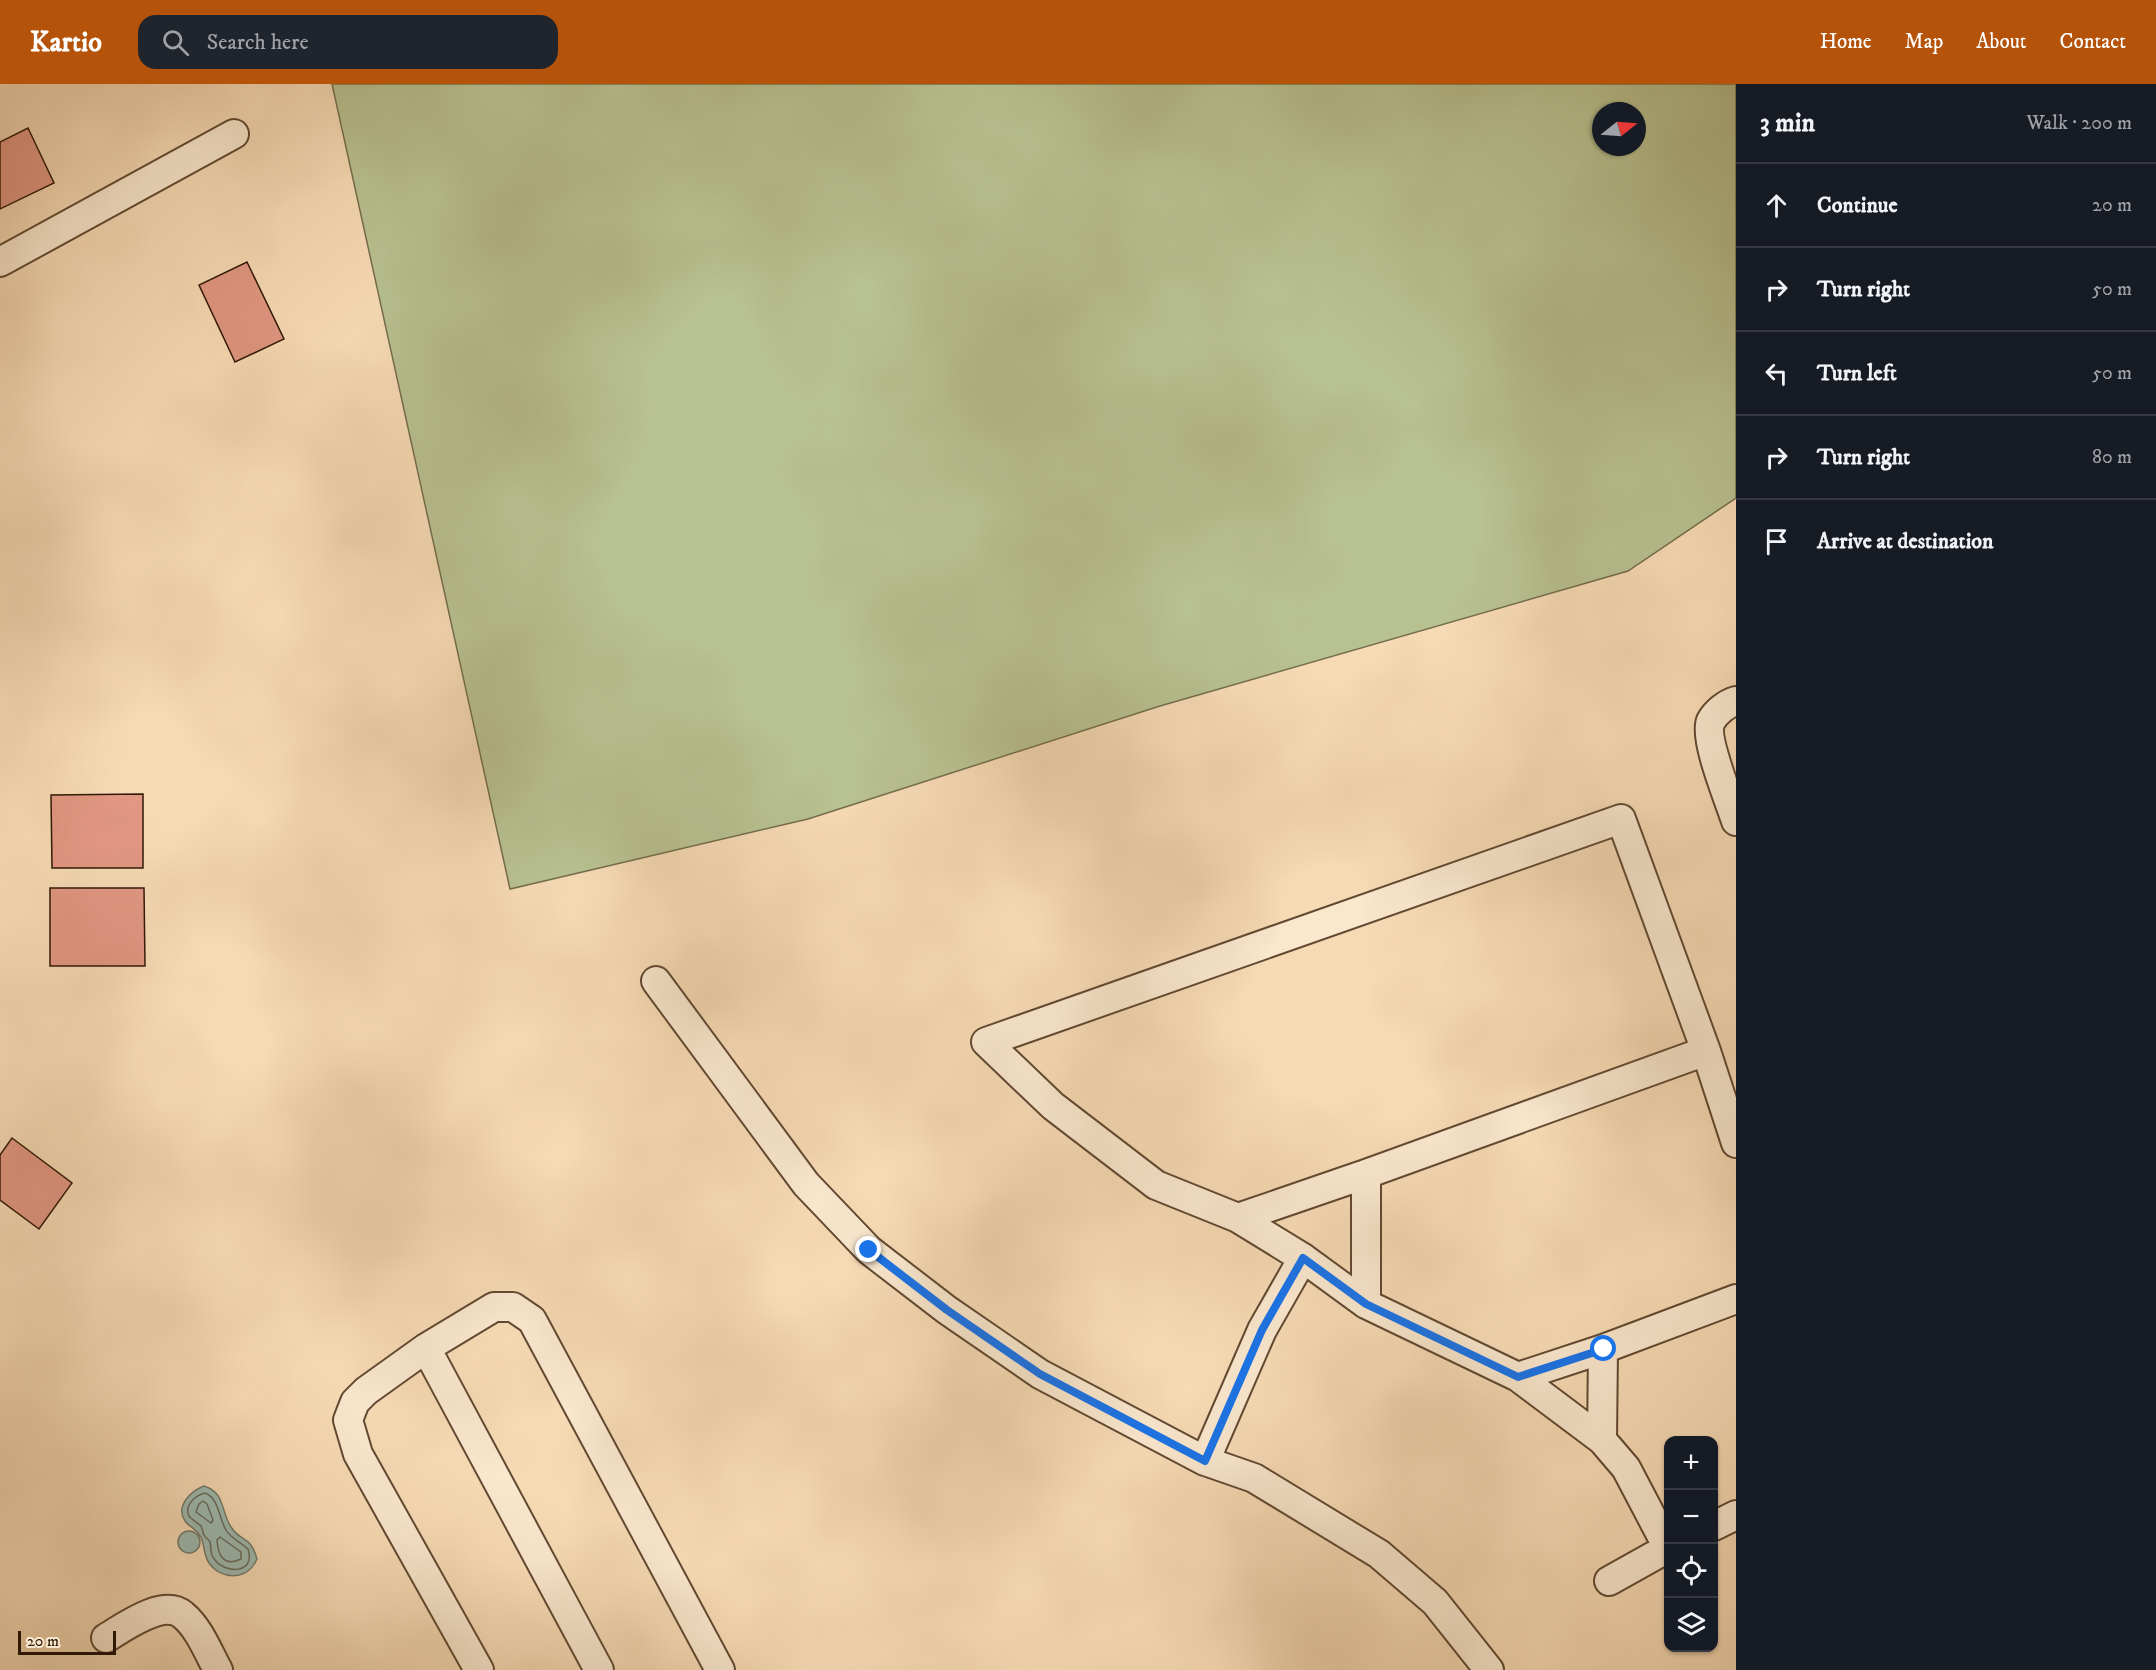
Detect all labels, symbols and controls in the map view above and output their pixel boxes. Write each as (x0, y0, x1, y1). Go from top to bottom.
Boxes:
search box (138, 15, 558, 69)
text: Kartio (30, 25, 102, 60)
icon: search (159, 26, 192, 59)
text: Search here (207, 29, 309, 56)
text: Home (1820, 29, 1872, 55)
text: Map (1905, 29, 1943, 55)
text: About (1976, 29, 2027, 55)
text: Contact (2060, 29, 2126, 55)
north arrow (1592, 102, 1646, 156)
text: 3 min (1760, 107, 1815, 140)
text: Walk · 200 m (2026, 111, 2132, 136)
icon: ahead (1760, 189, 1793, 222)
text: Continue (1817, 192, 1898, 219)
text: 20 m (2092, 193, 2132, 218)
icon: right (1760, 273, 1793, 306)
text: Turn right (1817, 276, 1910, 303)
text: 50 m (2092, 277, 2132, 302)
icon: left (1760, 357, 1793, 390)
text: Turn left (1817, 360, 1897, 387)
text: 50 m (2092, 361, 2132, 386)
icon: right (1760, 441, 1793, 474)
text: Turn right (1817, 444, 1910, 471)
text: 80 m (2092, 445, 2132, 470)
icon: arrive (1760, 525, 1793, 558)
text: Arrive at destination (1817, 528, 1994, 555)
route end (855, 1236, 881, 1262)
route start (1590, 1335, 1616, 1361)
map controls (1664, 1436, 1718, 1652)
button: + (1664, 1436, 1718, 1490)
button: − (1664, 1490, 1718, 1544)
button: locate (1664, 1544, 1718, 1598)
button: layers (1664, 1598, 1718, 1652)
scale bar (18, 1628, 116, 1656)
text: 20 m (27, 1631, 59, 1651)

